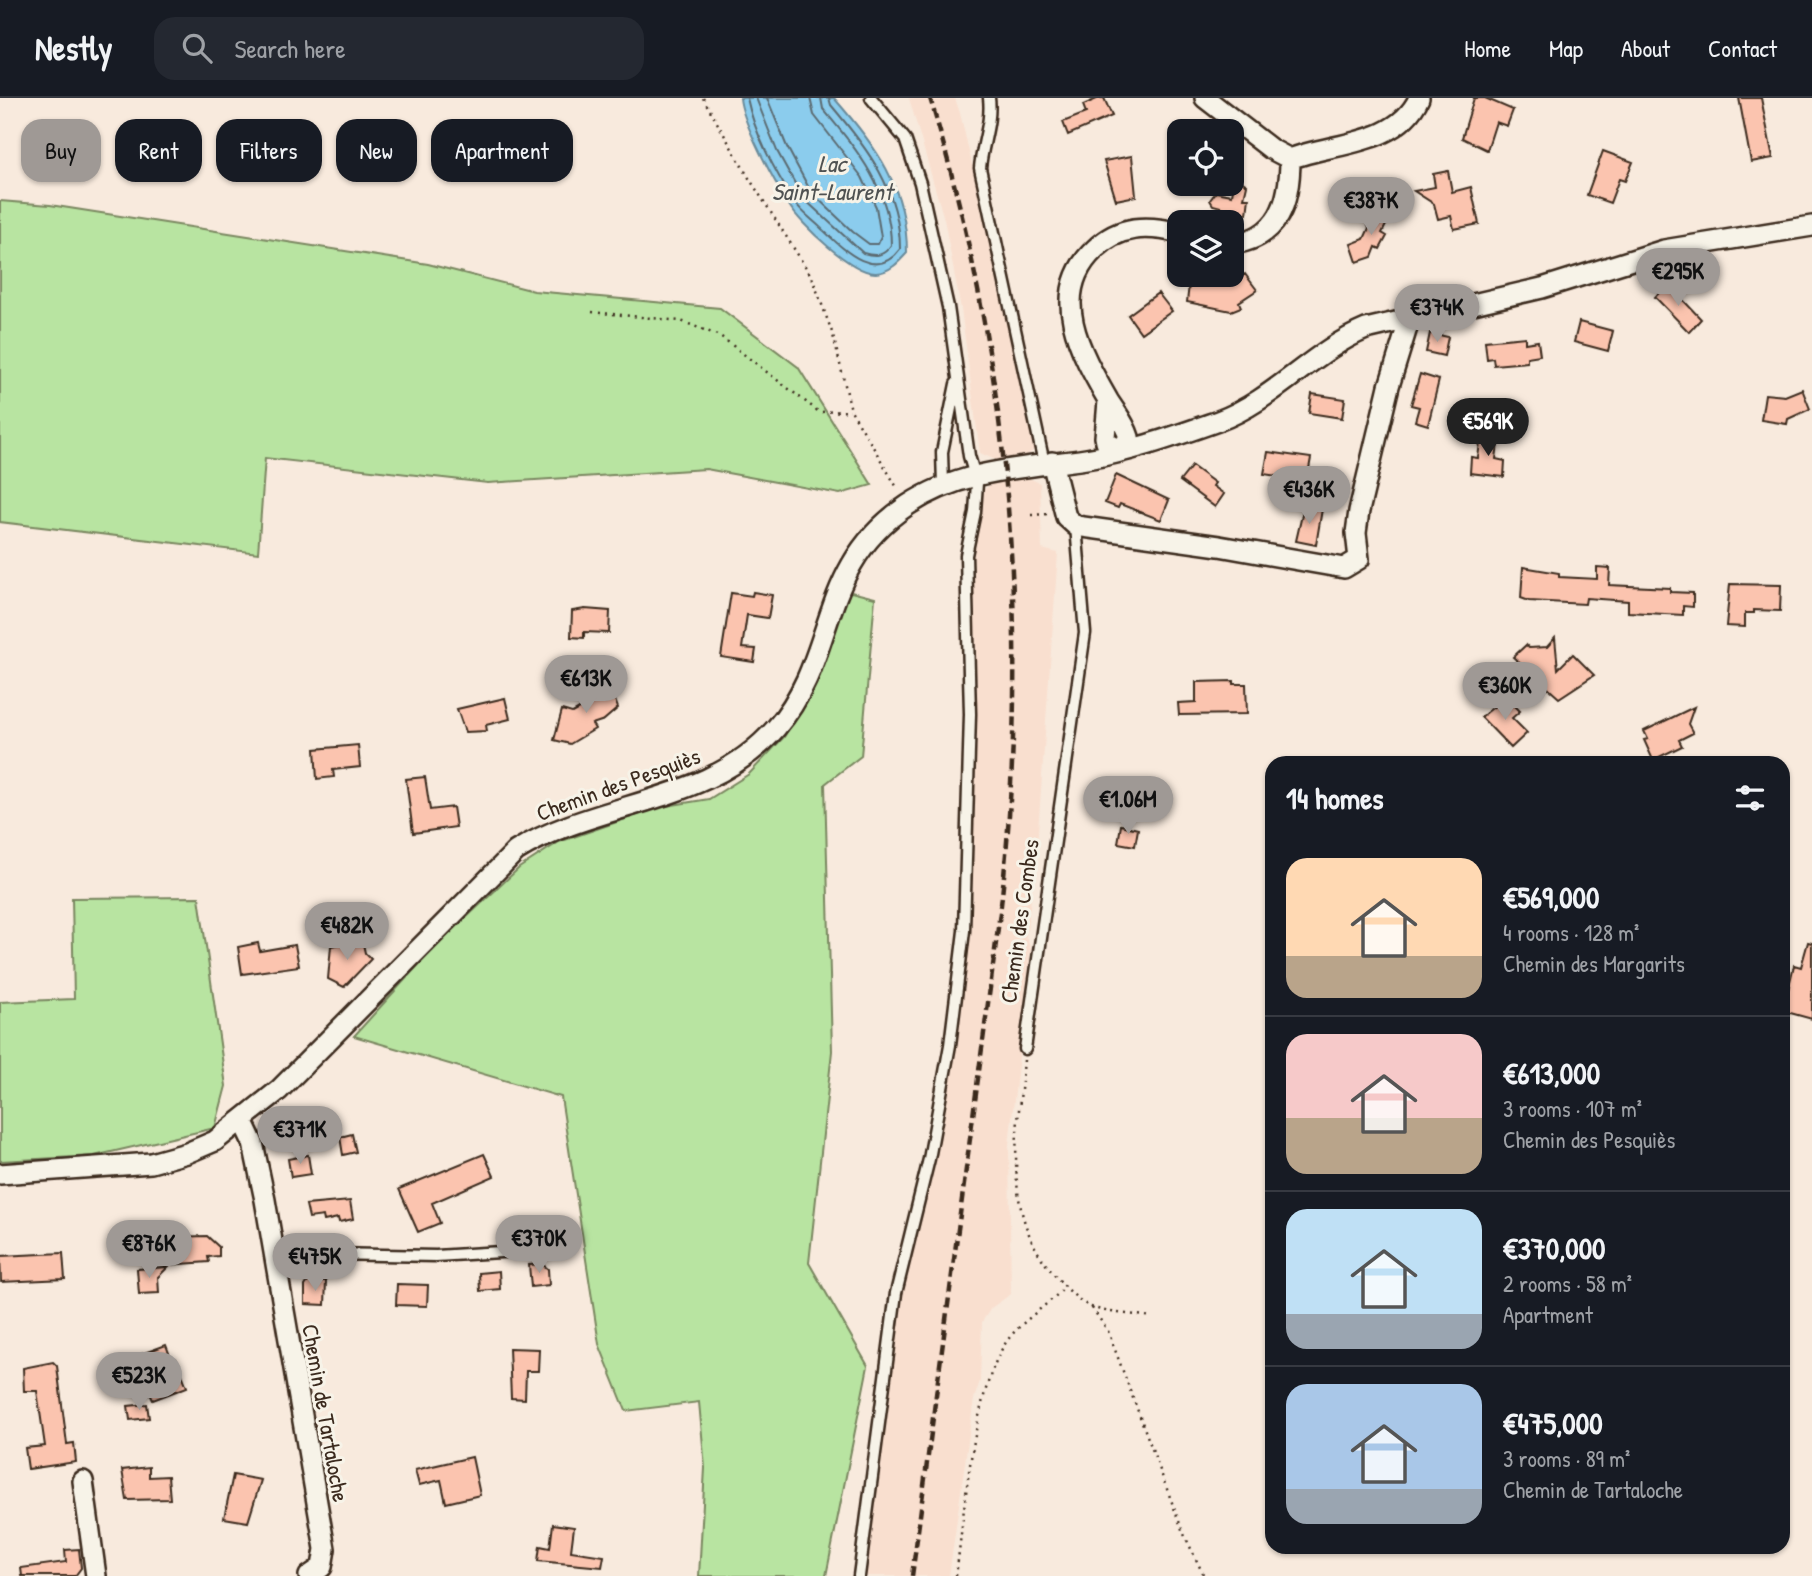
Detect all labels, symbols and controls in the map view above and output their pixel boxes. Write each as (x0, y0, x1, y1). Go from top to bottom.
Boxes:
search box (154, 17, 644, 80)
text: Nestly (35, 26, 112, 70)
icon: search (178, 29, 216, 67)
text: Search here (234, 31, 346, 66)
text: Home (1464, 32, 1511, 64)
text: Map (1549, 32, 1583, 64)
text: About (1621, 32, 1670, 64)
text: Contact (1708, 32, 1777, 64)
chip: Buy (21, 119, 101, 182)
chip: Rent (115, 119, 202, 182)
chip: Filters (216, 119, 322, 182)
chip: New (336, 119, 417, 182)
chip: Apartment (431, 119, 573, 182)
map controls (1167, 119, 1244, 287)
button: locate (1167, 119, 1244, 196)
water label: Lac Saint-Laurent (772, 147, 896, 207)
pin: €387K (1322, 178, 1420, 237)
text: €387K (1344, 184, 1398, 215)
button: layers (1167, 210, 1244, 287)
pin: €295K (1629, 248, 1727, 308)
text: €295K (1652, 255, 1704, 286)
pin: €374K (1388, 285, 1486, 344)
text: €374K (1410, 291, 1464, 322)
pin: €569K (1439, 398, 1537, 458)
text: €569K (1463, 405, 1513, 436)
pin: €436K (1260, 466, 1358, 526)
text: €436K (1283, 473, 1335, 504)
pin: €613K (537, 656, 635, 715)
text: €613K (561, 662, 611, 693)
pin: €360K (1456, 662, 1554, 722)
text: €360K (1479, 669, 1531, 700)
street label: Chemin des Pesquiès (532, 740, 704, 828)
pin: €1.06M (1071, 776, 1185, 836)
text: 14 homes (1286, 778, 1384, 818)
icon: filters (1731, 779, 1769, 817)
text: €1.06M (1099, 783, 1157, 814)
street label: Chemin des Combes (992, 837, 1046, 1005)
text: €569,000 (1503, 877, 1599, 917)
icon: home (1342, 886, 1426, 970)
pin: €482K (298, 902, 396, 962)
text: €482K (321, 909, 373, 940)
text: 4 rooms · 128 m² (1503, 917, 1639, 948)
text: Chemin des Margarits (1503, 948, 1685, 979)
text: €613,000 (1503, 1053, 1600, 1093)
icon: home (1342, 1062, 1426, 1146)
text: 3 rooms · 107 m² (1503, 1093, 1642, 1124)
pin: €371K (251, 1107, 349, 1166)
text: €371K (273, 1113, 327, 1144)
text: Chemin des Pesquiès (1503, 1124, 1675, 1155)
pin: €370K (490, 1216, 588, 1275)
pin: €876K (100, 1220, 198, 1280)
text: €370K (511, 1222, 567, 1253)
text: €876K (122, 1227, 176, 1258)
text: €370,000 (1503, 1228, 1606, 1268)
pin: €475K (266, 1234, 364, 1293)
icon: home (1342, 1237, 1426, 1321)
text: €475K (289, 1240, 341, 1271)
text: 2 rooms · 58 m² (1503, 1268, 1632, 1299)
text: Apartment (1503, 1299, 1593, 1330)
street label: Chemin de Tartaloche (295, 1322, 357, 1504)
pin: €523K (90, 1352, 188, 1412)
text: €523K (112, 1359, 166, 1390)
text: €475,000 (1503, 1403, 1603, 1443)
icon: home (1342, 1412, 1426, 1496)
text: 3 rooms · 89 m² (1503, 1443, 1630, 1474)
text: Chemin de Tartaloche (1503, 1474, 1683, 1505)

